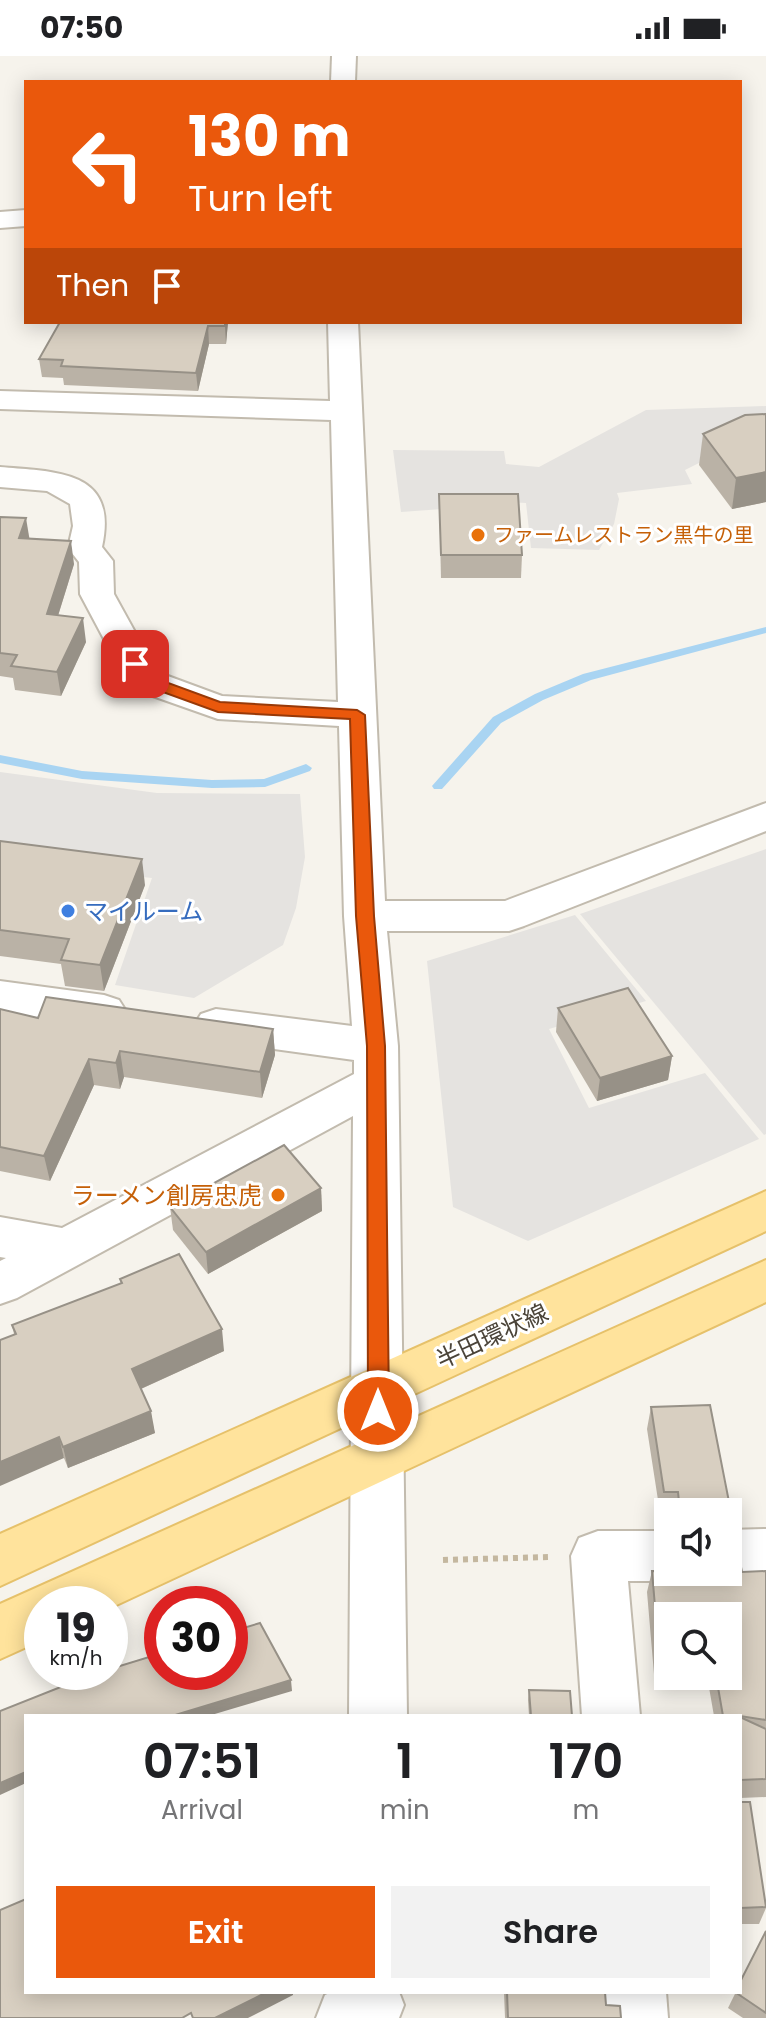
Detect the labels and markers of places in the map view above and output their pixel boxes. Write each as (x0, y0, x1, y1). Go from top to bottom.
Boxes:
place label: ファームレストラン黒牛の里 (494, 521, 753, 549)
marker: ファームレストラン黒牛の里 (469, 526, 487, 544)
pin (101, 630, 169, 698)
place label: マイルーム (84, 895, 203, 928)
marker: マイルーム (59, 902, 77, 920)
place label: ラーメン創房忠虎 (71, 1179, 262, 1212)
marker: ラーメン創房忠虎 (269, 1186, 287, 1204)

